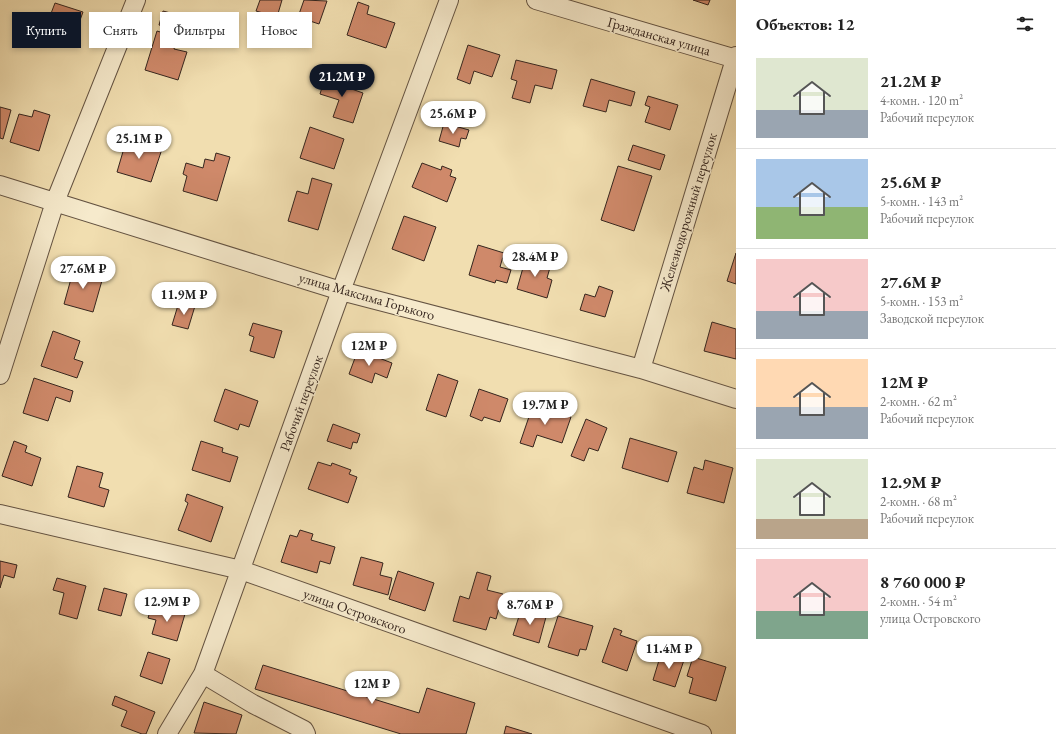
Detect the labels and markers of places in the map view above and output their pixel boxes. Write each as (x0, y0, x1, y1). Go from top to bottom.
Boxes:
pin: 21.2M ₽ (305, 64, 379, 98)
pin: 25.6M ₽ (416, 101, 490, 135)
pin: 25.1M ₽ (102, 126, 176, 160)
pin: 28.4M ₽ (498, 244, 572, 278)
pin: 27.6M ₽ (46, 256, 120, 290)
pin: 11.9M ₽ (147, 282, 221, 316)
pin: 12M ₽ (341, 333, 397, 367)
pin: 19.7M ₽ (508, 392, 582, 426)
pin: 12.9M ₽ (130, 589, 204, 623)
pin: 8.76M ₽ (493, 592, 567, 626)
pin: 11.4M ₽ (632, 636, 706, 670)
pin: 12M ₽ (344, 671, 400, 705)

